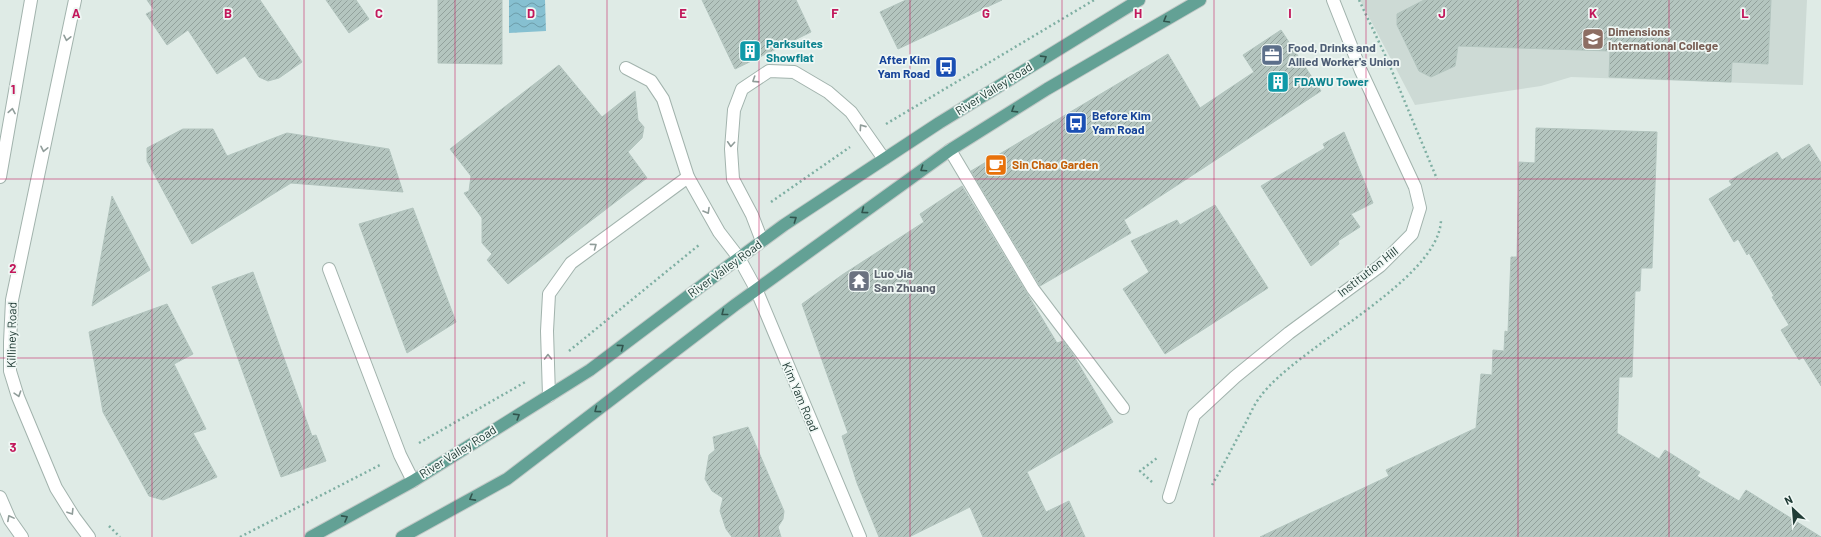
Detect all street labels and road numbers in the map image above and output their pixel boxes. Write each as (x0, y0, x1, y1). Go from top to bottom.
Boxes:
street label: River Valley Road (952, 59, 1034, 117)
street label: River Valley Road (685, 237, 764, 300)
street label: Institution Hill (1334, 243, 1400, 299)
street label: Killiney Road (3, 302, 19, 368)
street label: Kim Yam Road (780, 360, 822, 433)
street label: River Valley Road (416, 422, 498, 480)

